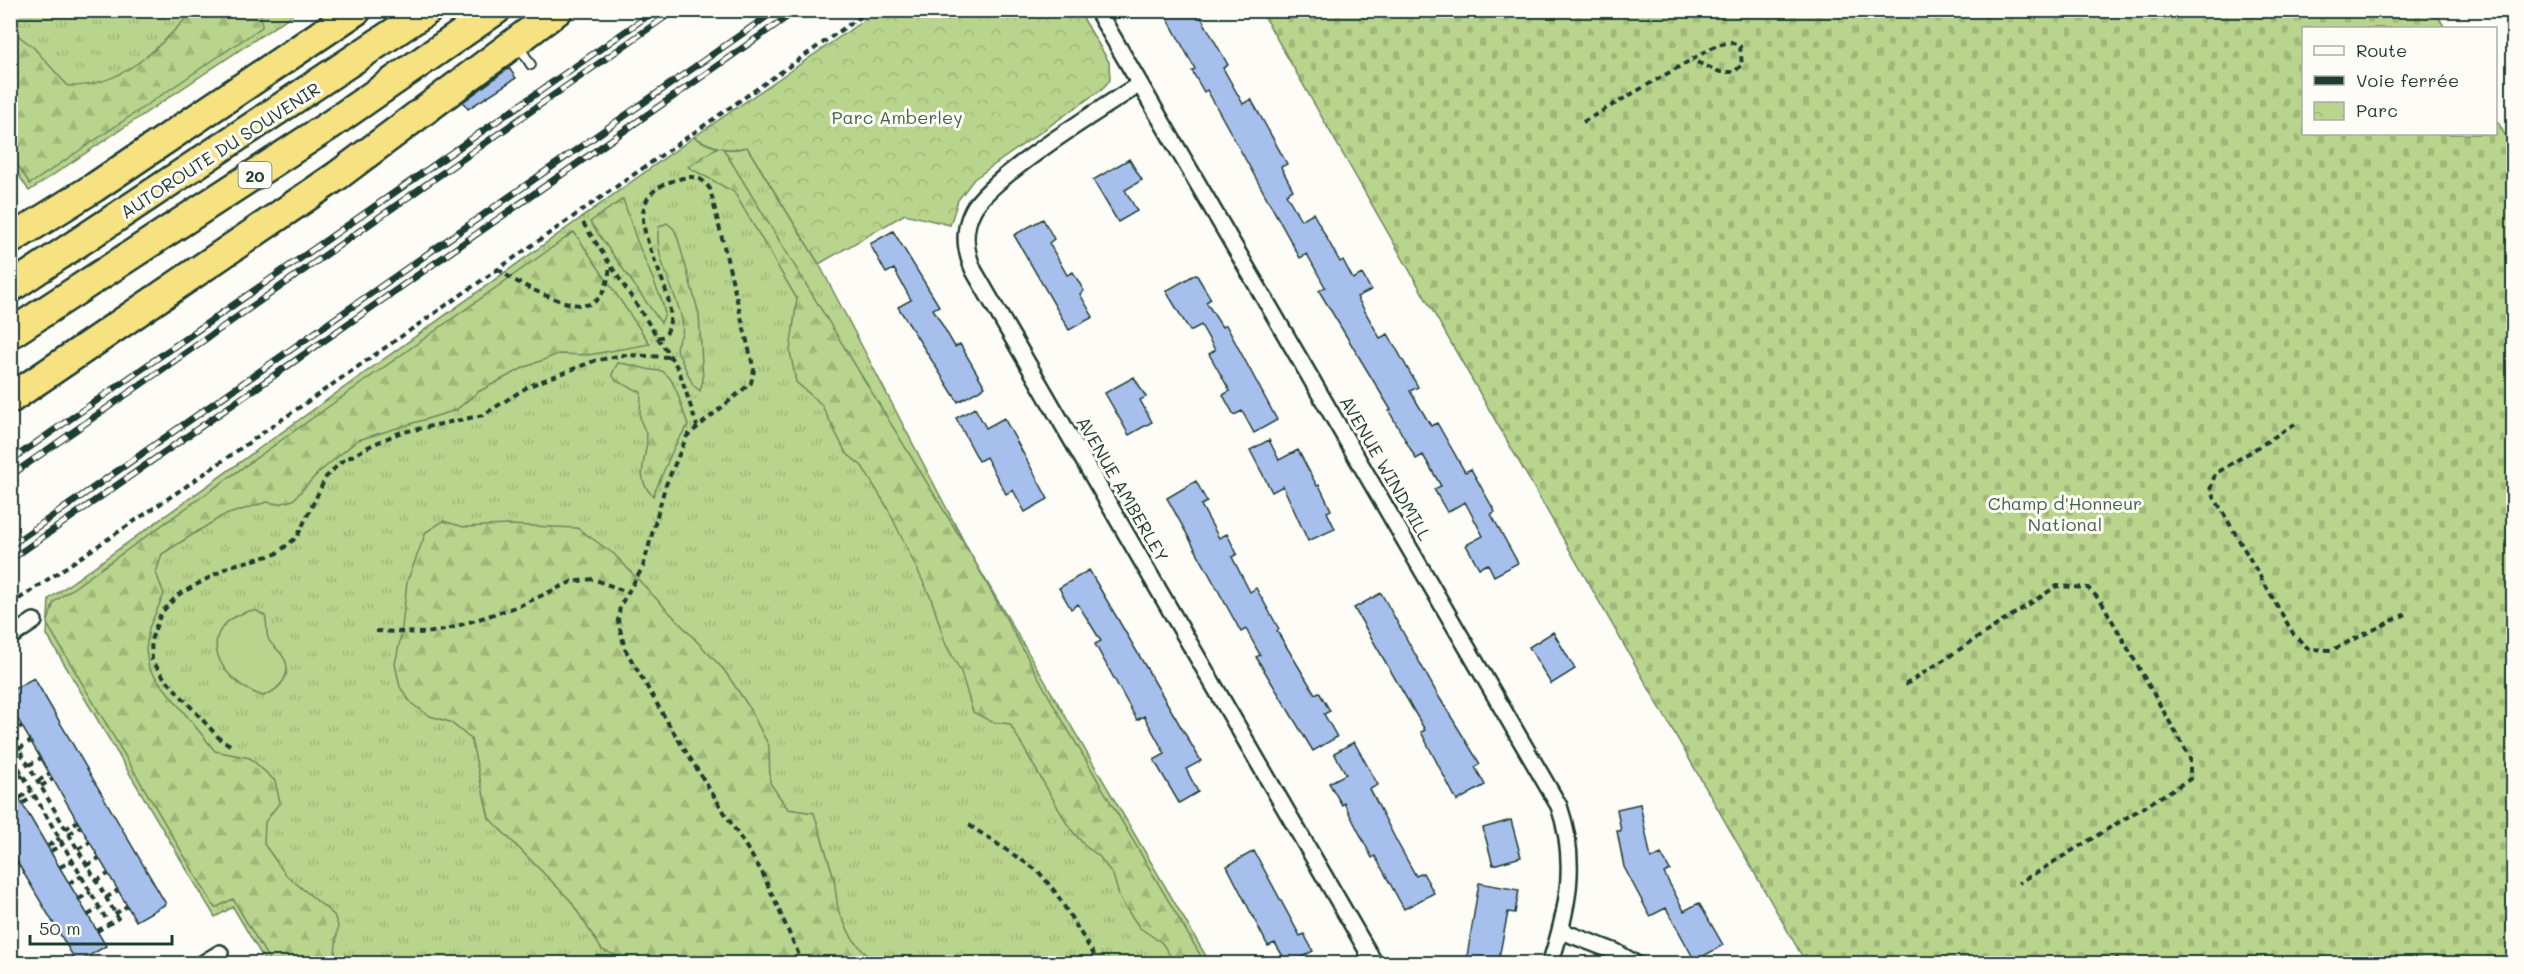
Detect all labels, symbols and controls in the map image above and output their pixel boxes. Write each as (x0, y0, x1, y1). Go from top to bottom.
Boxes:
legend (2302, 27, 2497, 135)
text: Route (2356, 38, 2407, 62)
text: Voie ferrée (2356, 68, 2459, 92)
street label: AUTOROUTE DU SOUVENIR (115, 76, 325, 224)
text: Parc (2356, 98, 2398, 122)
park label: Parc Amberley (831, 105, 963, 129)
road number: 20 (238, 162, 272, 188)
street label: AVENUE WINDMILL (1335, 391, 1438, 545)
street label: AVENUE AMBERLEY (1072, 412, 1174, 566)
park label: Champ d'Honneur National (1988, 491, 2142, 536)
scale bar (30, 908, 172, 946)
text: 50 m (39, 916, 81, 940)

